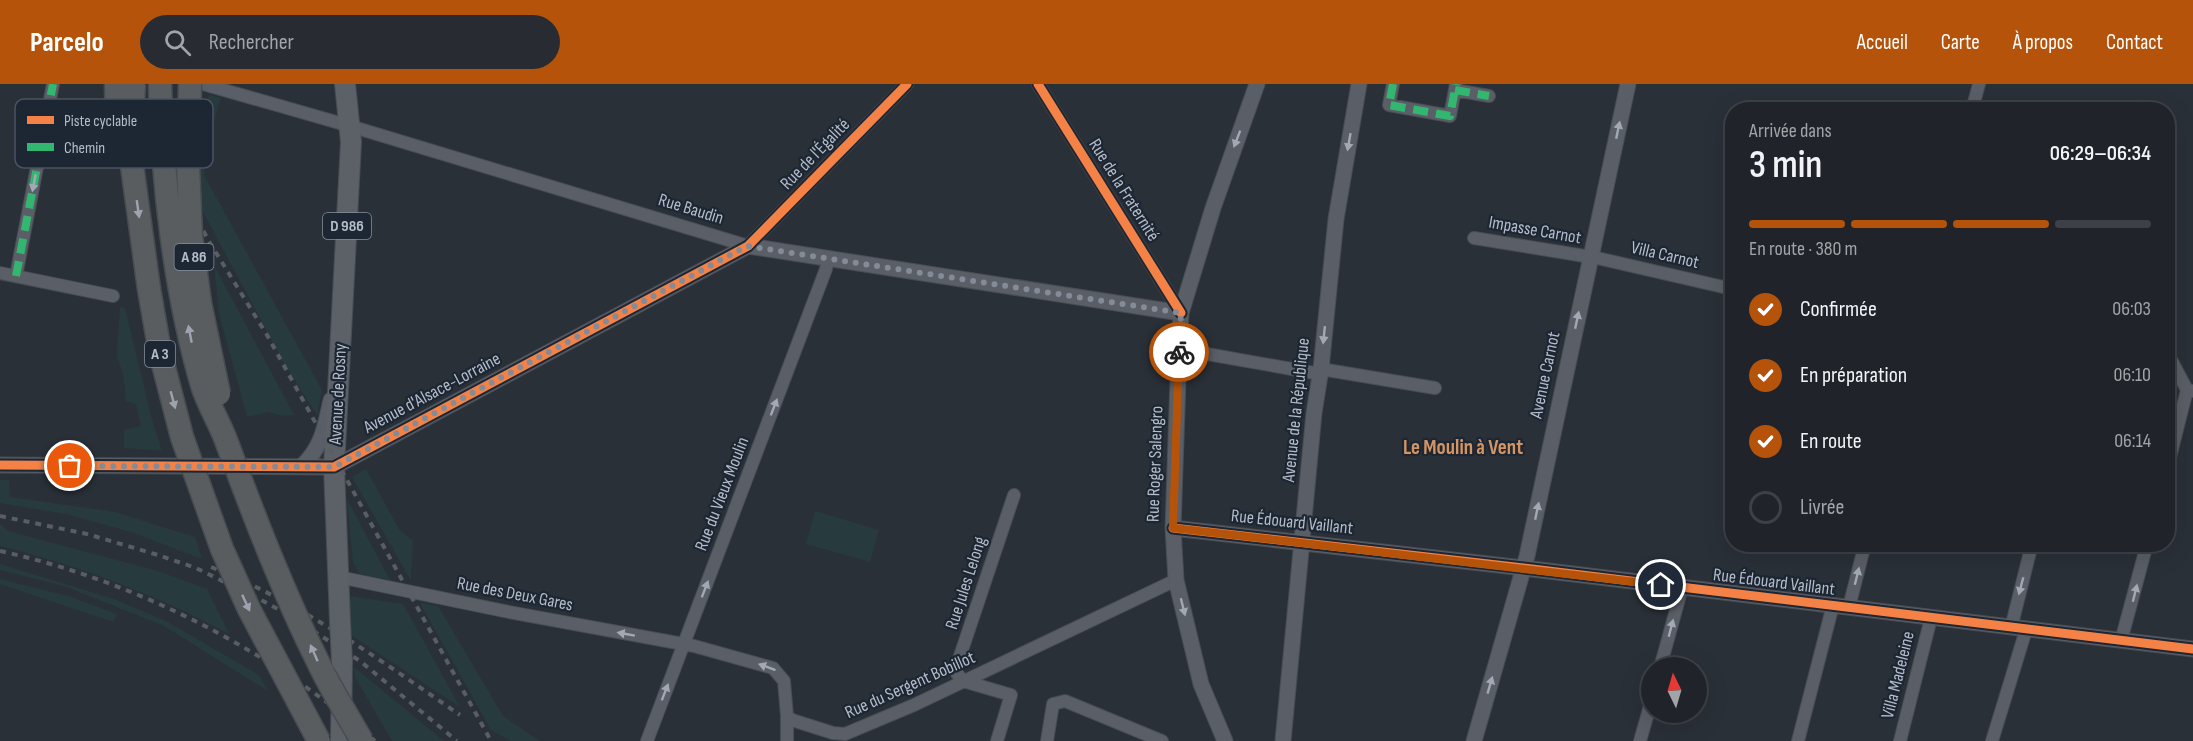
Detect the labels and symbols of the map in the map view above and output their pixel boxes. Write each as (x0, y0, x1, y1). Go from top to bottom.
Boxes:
legend (15, 99, 213, 168)
text: Piste cyclable (64, 112, 137, 131)
street label: Rue de l'Égalité (776, 114, 854, 194)
one-way arrow (1614, 120, 1623, 139)
one-way arrow (1232, 130, 1241, 148)
one-way arrow (1344, 132, 1353, 151)
street label: Rue de la Fraternité (1084, 135, 1164, 245)
text: Chemin (64, 139, 105, 158)
one-way arrow (29, 173, 38, 192)
street label: Rue Baudin (656, 189, 726, 229)
one-way arrow (133, 199, 142, 218)
street label: Impasse Carnot (1487, 212, 1583, 249)
road number: D 986 (323, 213, 371, 239)
street label: Villa Carnot (1629, 237, 1702, 273)
road number: A 86 (174, 244, 214, 270)
one-way arrow (1572, 311, 1582, 329)
courier (1149, 322, 1209, 382)
one-way arrow (185, 324, 194, 343)
one-way arrow (1319, 326, 1329, 345)
street label: Avenue Carnot (1525, 329, 1565, 421)
street label: Avenue de la République (1278, 337, 1314, 484)
road number: A 3 (145, 341, 175, 367)
street label: Avenue de Rosny (325, 343, 351, 446)
street label: Avenue d'Alsace-Lorraine (359, 348, 504, 438)
one-way arrow (168, 391, 178, 410)
one-way arrow (770, 398, 779, 416)
street label: Rue Roger Salengro (1142, 406, 1168, 522)
street label: Rue du Vieux Moulin (691, 434, 753, 554)
district label: Le Moulin à Vent (1403, 435, 1523, 460)
pin (44, 440, 95, 491)
one-way arrow (1533, 501, 1542, 520)
street label: Rue Édouard Vaillant (1230, 505, 1355, 539)
street label: Rue Jules Lelong (941, 534, 991, 632)
pin (1635, 559, 1686, 610)
street label: Rue Édouard Vaillant (1712, 564, 1837, 600)
one-way arrow (1853, 567, 1863, 585)
street label: Rue des Deux Gares (455, 572, 575, 616)
one-way arrow (2016, 577, 2025, 595)
one-way arrow (700, 580, 710, 598)
one-way arrow (2131, 584, 2140, 602)
one-way arrow (241, 594, 251, 612)
one-way arrow (1178, 598, 1188, 616)
one-way arrow (1667, 619, 1676, 637)
one-way arrow (617, 629, 636, 638)
street label: Villa Madeleine (1877, 629, 1919, 721)
one-way arrow (309, 644, 318, 661)
street label: Rue du Sergent Bobillot (842, 647, 979, 723)
north arrow (1641, 657, 1707, 723)
one-way arrow (758, 662, 776, 672)
one-way arrow (1485, 676, 1495, 694)
one-way arrow (661, 683, 671, 701)

